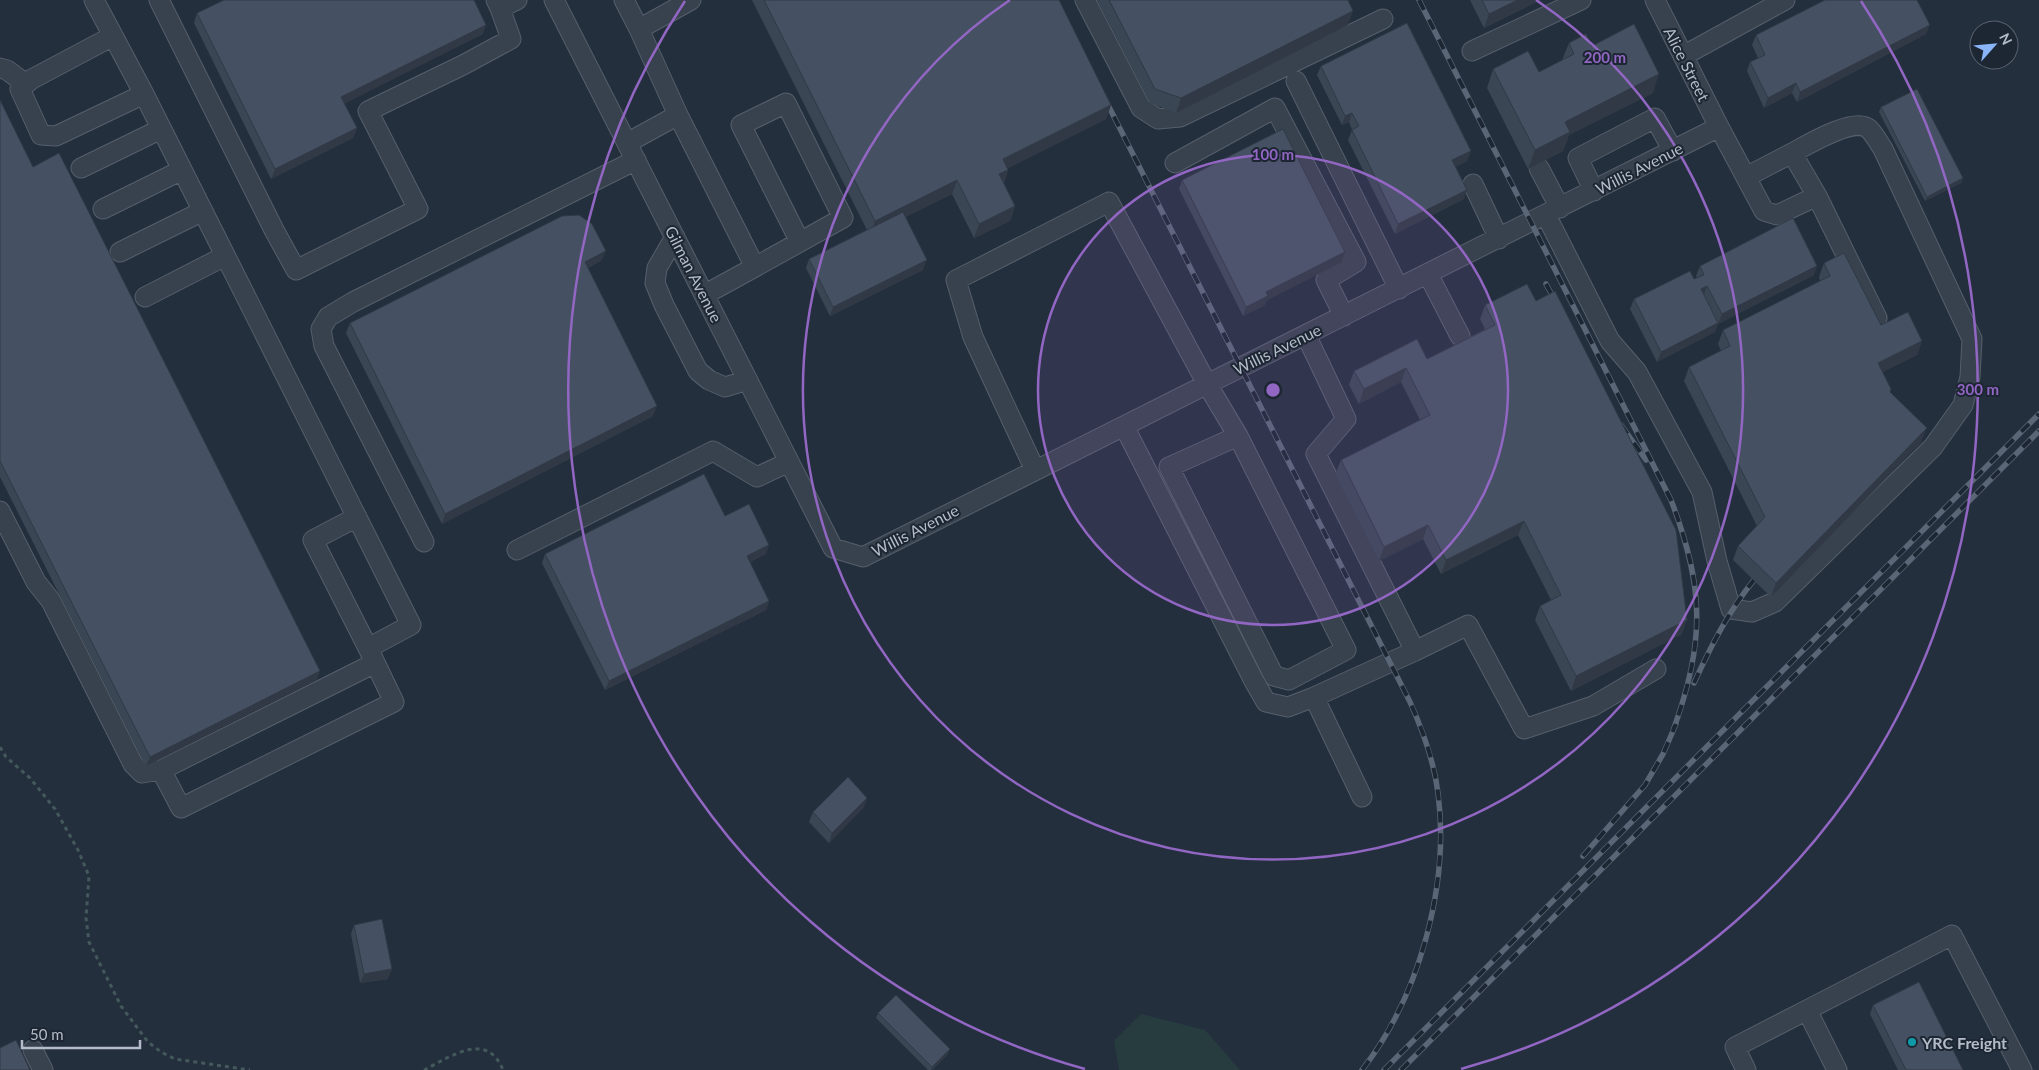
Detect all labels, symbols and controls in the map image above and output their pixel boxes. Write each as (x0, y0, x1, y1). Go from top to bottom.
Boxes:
north arrow (1969, 20, 2019, 70)
street label: Alice Street (1660, 24, 1714, 104)
text: N (1996, 30, 2016, 48)
text: 200 m (1584, 48, 1626, 66)
street label: Willis Avenue (1592, 138, 1686, 198)
text: 100 m (1252, 145, 1294, 163)
street label: Gilman Avenue (662, 223, 726, 325)
street label: Willis Avenue (1230, 320, 1324, 378)
text: 300 m (1957, 380, 1999, 398)
centre of rings (1264, 381, 1282, 399)
street label: Willis Avenue (868, 500, 962, 560)
scale bar (22, 1018, 140, 1050)
text: 50 m (30, 1025, 64, 1043)
place label: YRC Freight (1921, 1033, 2007, 1052)
marker: YRC Freight (1906, 1036, 1918, 1048)

